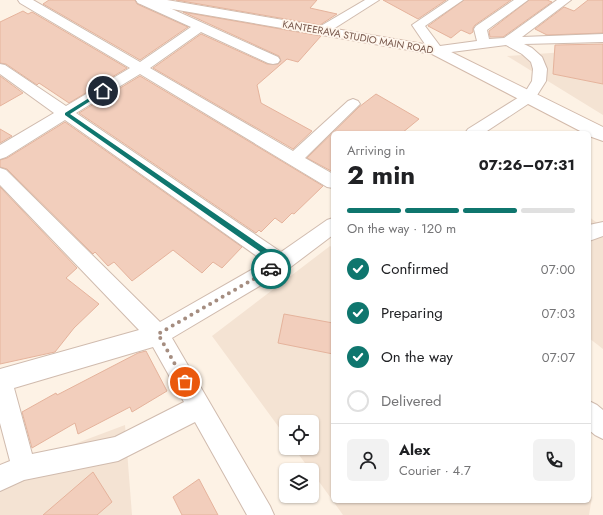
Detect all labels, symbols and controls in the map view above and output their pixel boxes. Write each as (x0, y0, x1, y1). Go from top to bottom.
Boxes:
street label: KANTEERAVA STUDIO MAIN ROAD (281, 16, 435, 58)
pin (86, 74, 120, 108)
icon: home (92, 80, 114, 102)
text: Arriving in (347, 141, 405, 160)
text: 07:26–07:31 (479, 154, 575, 176)
text: 2 min (347, 156, 415, 194)
text: On the way · 120 m (347, 219, 456, 238)
courier (251, 249, 291, 289)
icon: car (260, 258, 282, 280)
icon: check (347, 258, 369, 280)
text: Confirmed (381, 258, 449, 280)
text: 07:00 (541, 260, 575, 279)
icon: check (347, 302, 369, 324)
text: Preparing (381, 302, 443, 324)
text: 07:03 (542, 304, 575, 323)
icon: check (347, 346, 369, 368)
text: On the way (381, 346, 453, 368)
text: 07:07 (542, 348, 575, 367)
pin (168, 365, 202, 399)
icon: bag (174, 371, 196, 393)
text: Delivered (381, 390, 442, 412)
map controls (279, 415, 319, 503)
button: locate (279, 415, 319, 455)
button: person (347, 439, 389, 481)
text: Alex (399, 439, 430, 461)
button: phone (533, 439, 575, 481)
text: Courier · 4.7 (399, 461, 471, 480)
button: layers (279, 463, 319, 503)

